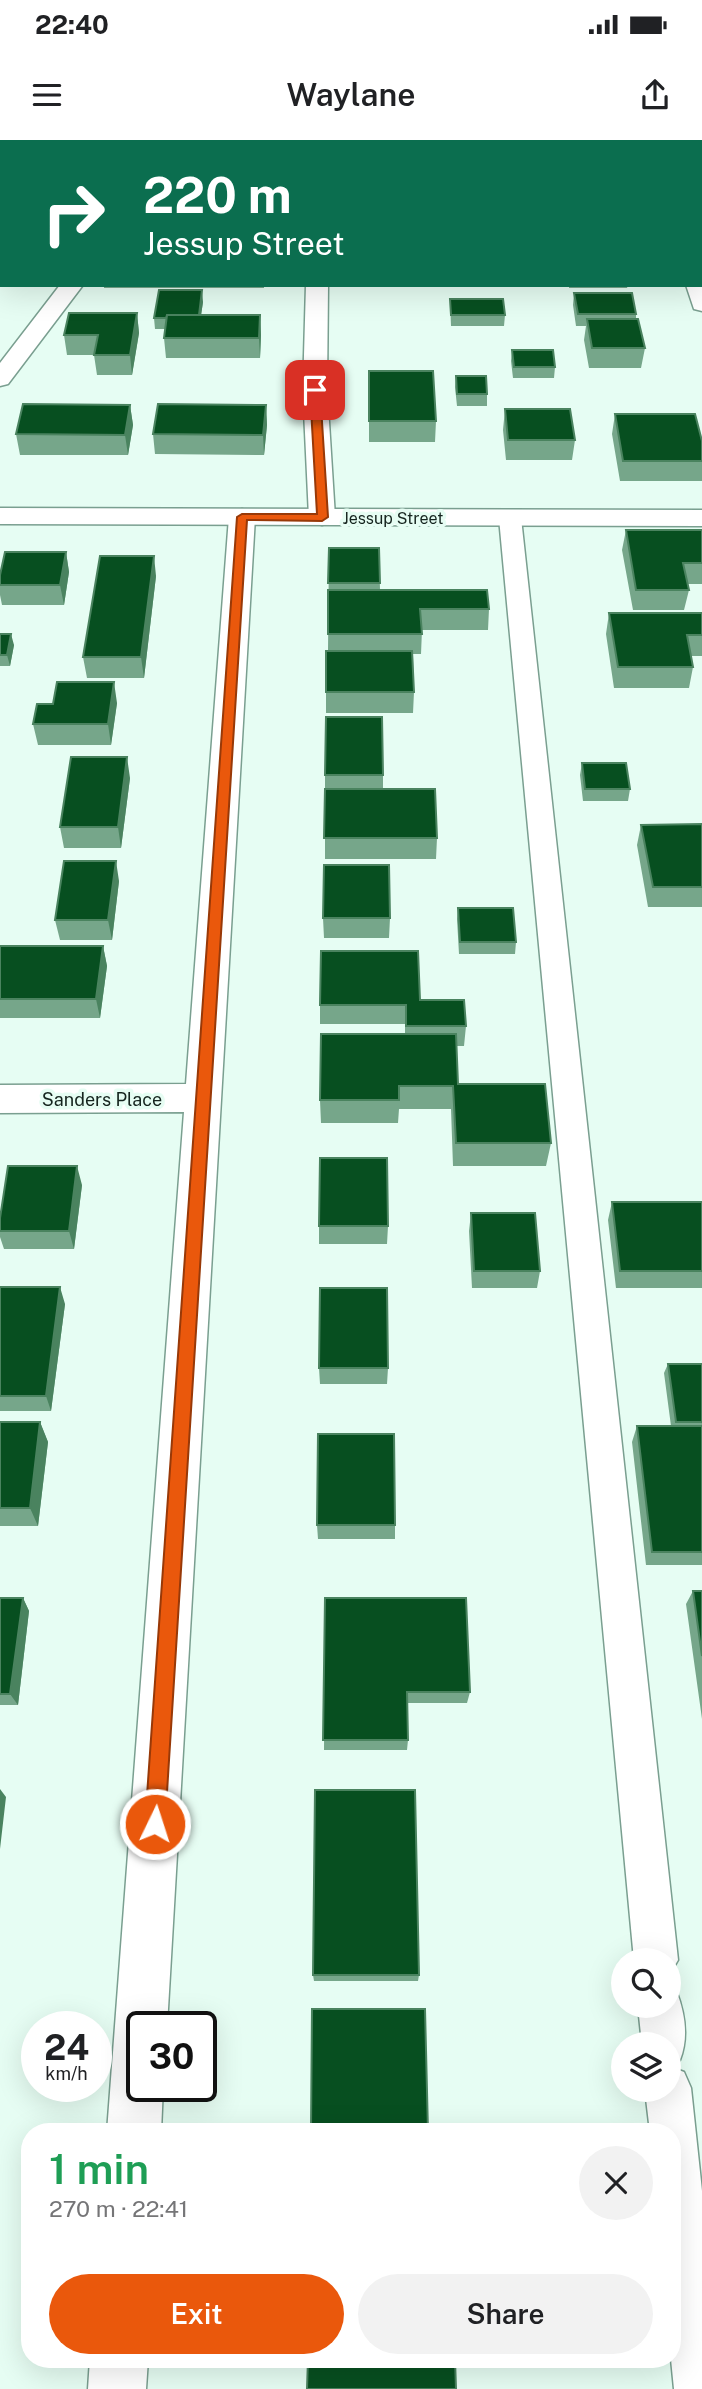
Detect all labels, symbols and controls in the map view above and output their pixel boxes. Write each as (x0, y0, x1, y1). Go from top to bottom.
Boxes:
text: 22:40 (35, 9, 109, 40)
icon: menu (28, 76, 66, 114)
text: Waylane (286, 76, 416, 113)
icon: share (636, 76, 674, 114)
text: 220 m (143, 166, 292, 224)
icon: right (28, 168, 119, 259)
text: Jessup Street (143, 225, 345, 262)
pin (285, 360, 345, 420)
icon: arrive (296, 371, 334, 409)
street label: Jessup Street (343, 509, 443, 528)
street label: Sanders Place (42, 1089, 162, 1110)
position arrow (118, 1787, 192, 1861)
map controls (611, 1948, 681, 2102)
button: search (611, 1948, 681, 2018)
speed limit sign: 30 (126, 2011, 217, 2102)
text: 24 (44, 2027, 89, 2068)
button: layers (611, 2032, 681, 2102)
text: km/h (45, 2063, 88, 2084)
text: 1 min (49, 2144, 149, 2193)
button: close (579, 2146, 653, 2220)
text: 270 m · 22:41 (49, 2195, 188, 2222)
button: Exit (49, 2274, 344, 2354)
button: Share (358, 2274, 653, 2354)

